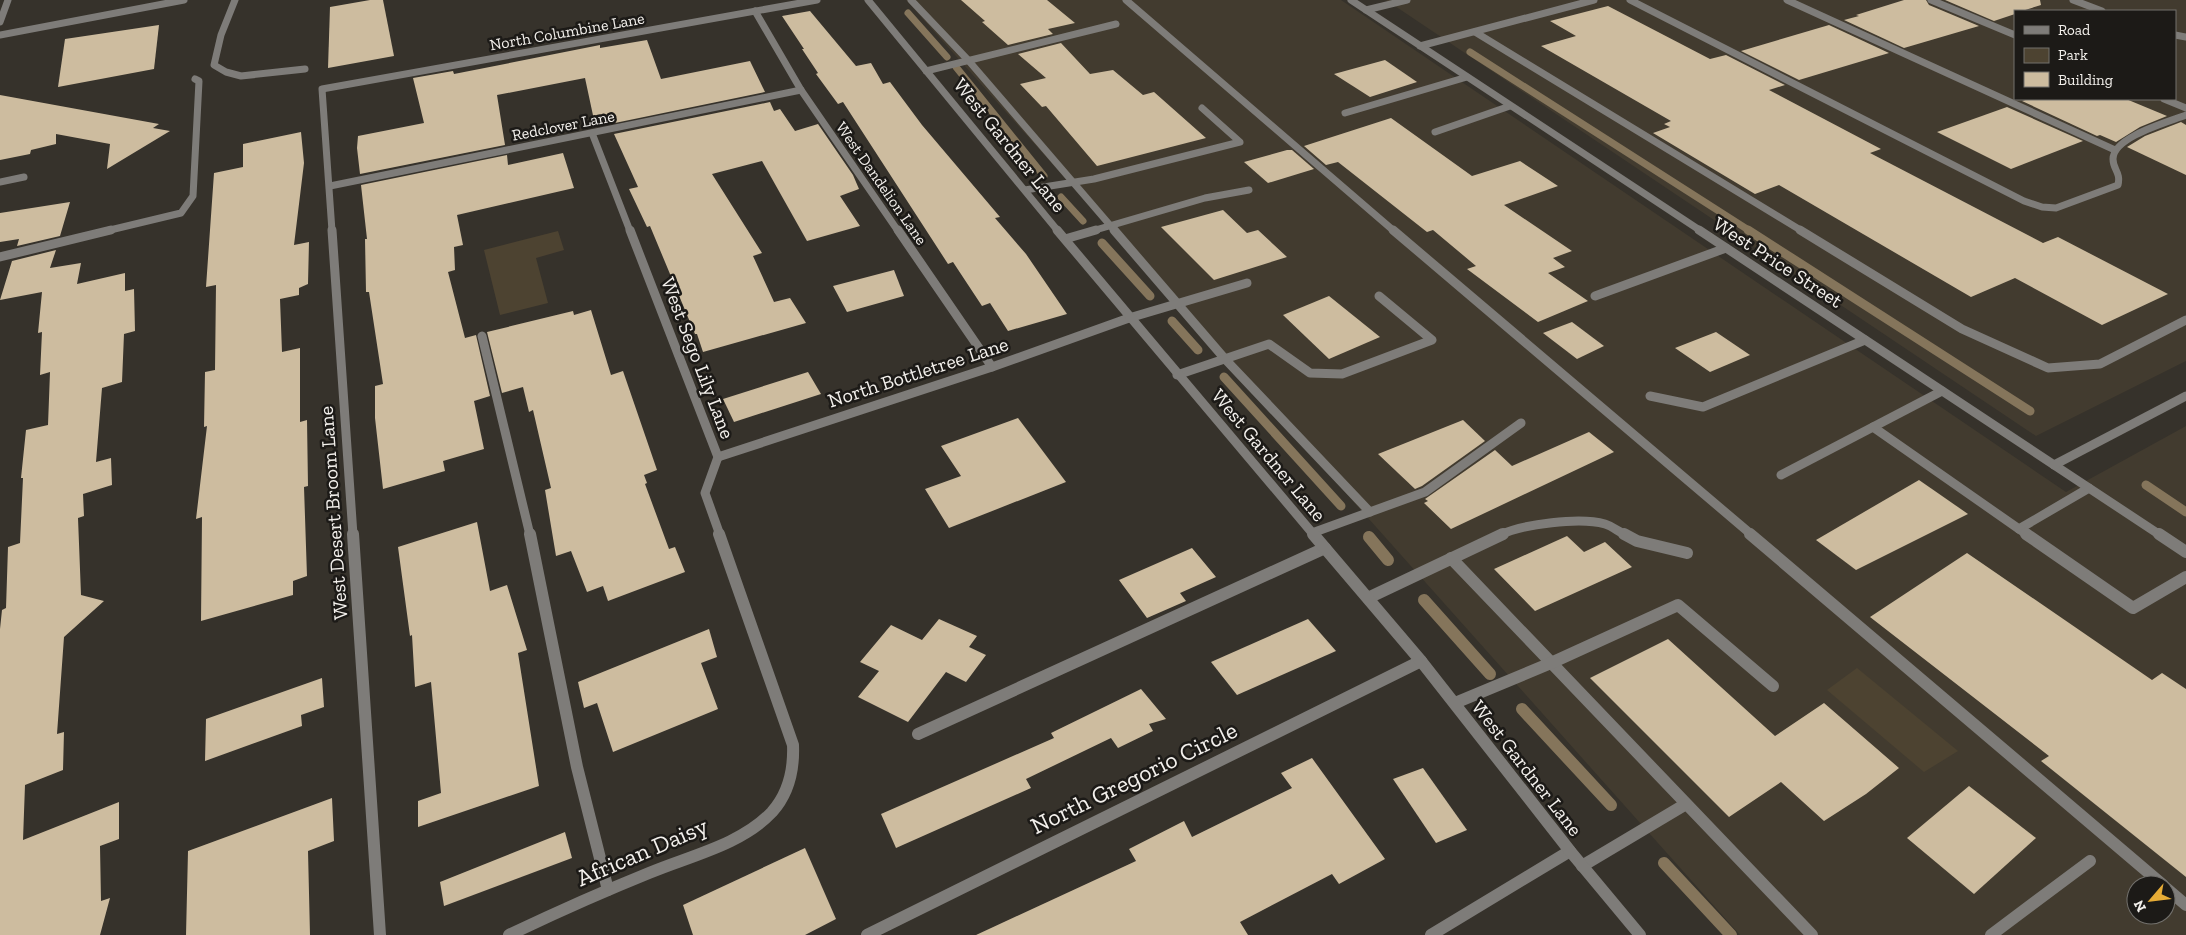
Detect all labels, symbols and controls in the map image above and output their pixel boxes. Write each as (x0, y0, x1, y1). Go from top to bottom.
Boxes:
street label: North Columbine Lane (488, 9, 646, 54)
legend (2014, 10, 2176, 100)
text: Road (2058, 21, 2091, 39)
text: Park (2058, 46, 2088, 64)
text: Building (2058, 71, 2113, 89)
street label: West Gardner Lane (949, 73, 1071, 217)
street label: Redclover Lane (510, 106, 616, 145)
street label: West Dandelion Lane (832, 118, 931, 248)
street label: West Price Street (1709, 211, 1848, 313)
street label: West Sego Lily Lane (656, 274, 740, 442)
street label: North Bottletree Lane (825, 331, 1011, 413)
street label: West Gardner Lane (1207, 384, 1331, 526)
street label: West Desert Broom Lane (314, 405, 352, 621)
street label: West Gardner Lane (1467, 695, 1587, 841)
street label: North Gregorio Circle (1026, 715, 1242, 840)
street label: African Daisy (572, 811, 712, 892)
north arrow (2126, 875, 2176, 925)
text: N (2130, 897, 2150, 915)

